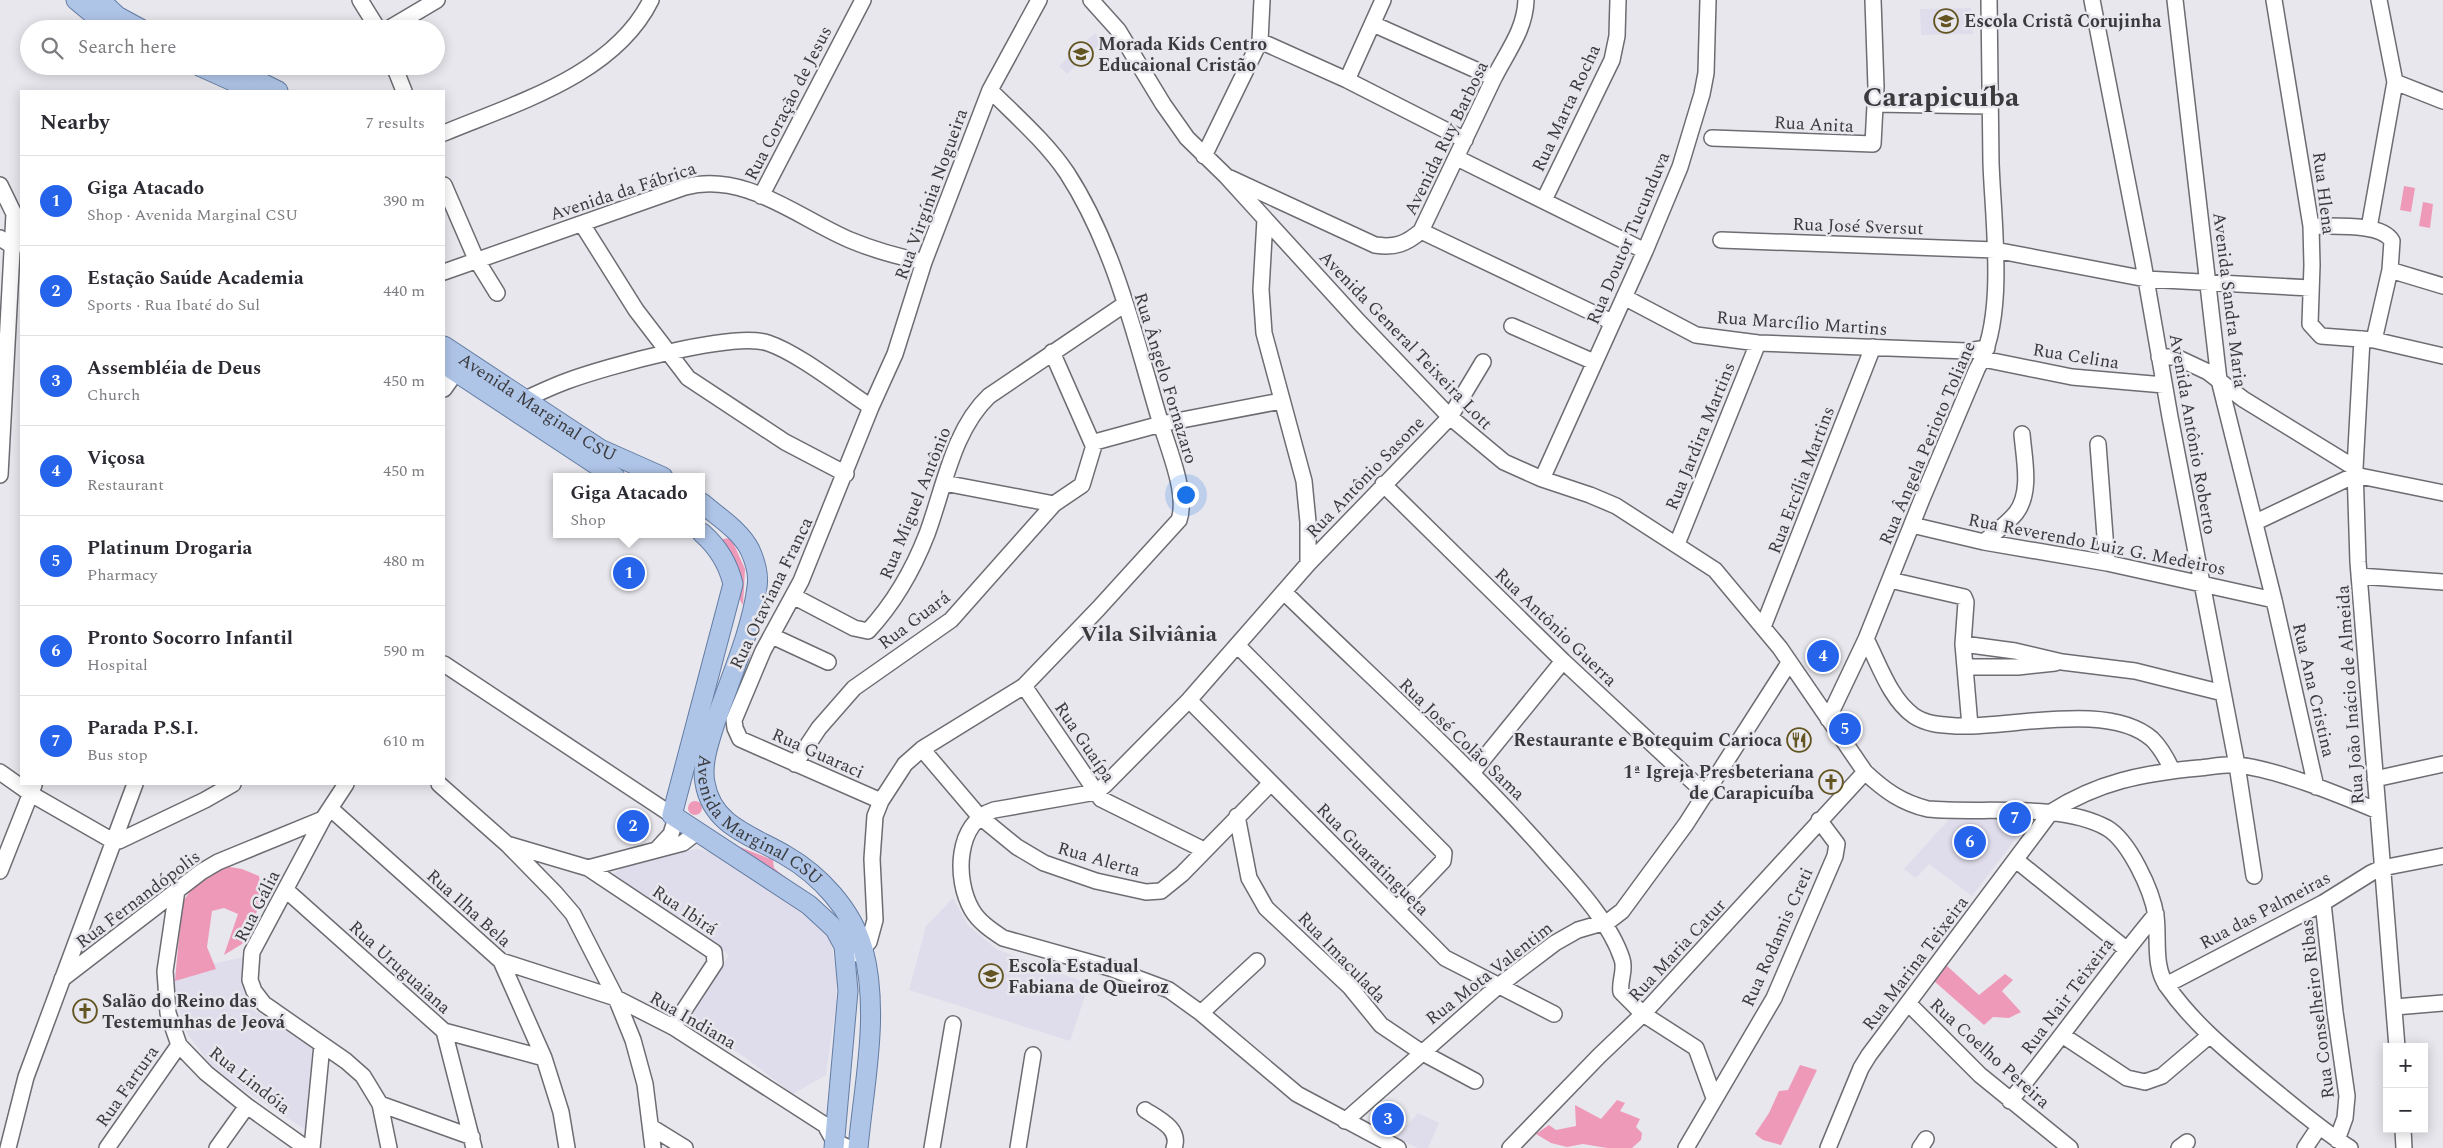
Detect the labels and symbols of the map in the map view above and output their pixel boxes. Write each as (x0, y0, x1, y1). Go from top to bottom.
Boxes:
school or university icon: Escola Cristã Corujinha (1933, 8, 1959, 34)
place label: Escola Cristã Corujinha (1964, 8, 2162, 35)
street label: Rua Coração de Jesus (738, 21, 839, 185)
place label: Morada Kids Centro Educaional Cristão (1098, 31, 1267, 79)
street label: Rua Marta Rocha (1525, 40, 1608, 176)
school or university icon: Morada Kids Centro Educaional Cristão (1068, 41, 1094, 67)
street label: Avenida Ruy Barbosa (1397, 56, 1496, 220)
district label: Carapicuíba (1863, 76, 2020, 119)
street label: Rua Virgínia Nogueira (888, 104, 975, 284)
street label: Rua Anita (1773, 109, 1855, 140)
street label: Rua Doutor Tucunduva (1580, 147, 1677, 329)
street label: Rua Hlena (2305, 150, 2342, 236)
street label: Avenida da Fábrica (546, 155, 700, 228)
street label: Rua José Sversut (1792, 211, 1924, 242)
street label: Avenida Sandra Maria (2205, 211, 2254, 390)
street label: Avenida General Teixeira Lott (1312, 245, 1499, 436)
street label: Rua Ângelo Fornazaro (1127, 289, 1204, 467)
street label: Rua Marcílio Martins (1716, 304, 1888, 343)
street label: Avenida Antônio Roberto (2162, 332, 2223, 537)
street label: Rua Celina (2031, 336, 2121, 377)
street label: Rua Ângela Perioto Toliane (1872, 337, 1983, 549)
street label: Avenida Marginal CSU (453, 346, 621, 469)
street label: Rua Jardira Martins (1658, 358, 1742, 514)
street label: Rua Ercília Martins (1761, 402, 1842, 558)
street label: Rua Antônio Sasone (1300, 410, 1431, 545)
street label: Rua Miguel Antônio (873, 423, 958, 584)
your location (1173, 482, 1199, 508)
street label: Rua Reverendo Luiz G. Medeiros (1966, 506, 2228, 583)
street label: Rua Otaviana Franca (723, 512, 820, 674)
pin: 1 (613, 554, 645, 592)
street label: Rua Antônio Guerra (1488, 562, 1623, 693)
street label: Rua Guará (873, 584, 956, 657)
street label: Rua João Inácio de Almeida (2329, 584, 2372, 806)
district label: Vila Silviânia (1081, 618, 1218, 651)
street label: Rua Ana Cristina (2285, 620, 2342, 760)
pin: 4 (1807, 637, 1839, 675)
street label: Rua José Colão Sama (1392, 672, 1531, 807)
street label: Rua Guaípa (1047, 696, 1122, 788)
pin: 5 (1829, 710, 1861, 748)
street label: Rua Guaraci (767, 721, 868, 786)
place label: Restaurante e Botequim Carioca (1513, 727, 1783, 754)
restaurant icon: Restaurante e Botequim Carioca (1786, 727, 1812, 753)
street label: Avenida Marginal CSU (690, 753, 829, 892)
place label: 1ª Igreja Presbeteriana de Carapicuíba (1623, 759, 1815, 807)
church icon: 1ª Igreja Presbeteriana de Carapicuíba (1818, 769, 1844, 795)
street label: Rua Guaratingueta (1310, 797, 1435, 922)
pin: 7 (1999, 799, 2031, 837)
pin: 2 (617, 807, 649, 845)
pin: 6 (1954, 823, 1986, 861)
street label: Rua Alerta (1054, 835, 1144, 884)
street label: Rua Fernandópolis (70, 844, 206, 955)
street label: Rua Ilha Bela (420, 863, 517, 954)
street label: Rua Rodamis Creti (1735, 863, 1820, 1011)
street label: Rua das Palmeiras (2195, 864, 2336, 956)
street label: Rua Gália (228, 865, 287, 947)
street label: Rua Ibirá (646, 878, 723, 942)
street label: Rua Marina Teixeira (1856, 890, 1975, 1036)
street label: Rua Maria Catur (1622, 893, 1733, 1008)
street label: Rua Imaculada (1291, 905, 1393, 1009)
street label: Rua Uruguaiana (343, 914, 457, 1021)
street label: Rua Mota Valentim (1420, 915, 1559, 1032)
street label: Rua Conselheiro Ribas (2293, 918, 2342, 1100)
street label: Rua Nair Teixeira (2014, 932, 2121, 1060)
place label: Escola Estadual Fabiana de Queiroz (1008, 953, 1169, 1001)
school or university icon: Escola Estadual Fabiana de Queiroz (978, 963, 1004, 989)
street label: Rua Indiana (644, 985, 741, 1056)
place label: Salão do Reino das Testemunhas de Jeová (102, 988, 286, 1036)
street label: Rua Coelho Pereira (1923, 992, 2056, 1115)
church icon: Salão do Reino das Testemunhas de Jeová (72, 998, 98, 1024)
street label: Rua Fartura (89, 1040, 166, 1133)
street label: Rua Lindóia (203, 1040, 296, 1121)
pin: 3 (1372, 1100, 1404, 1138)

